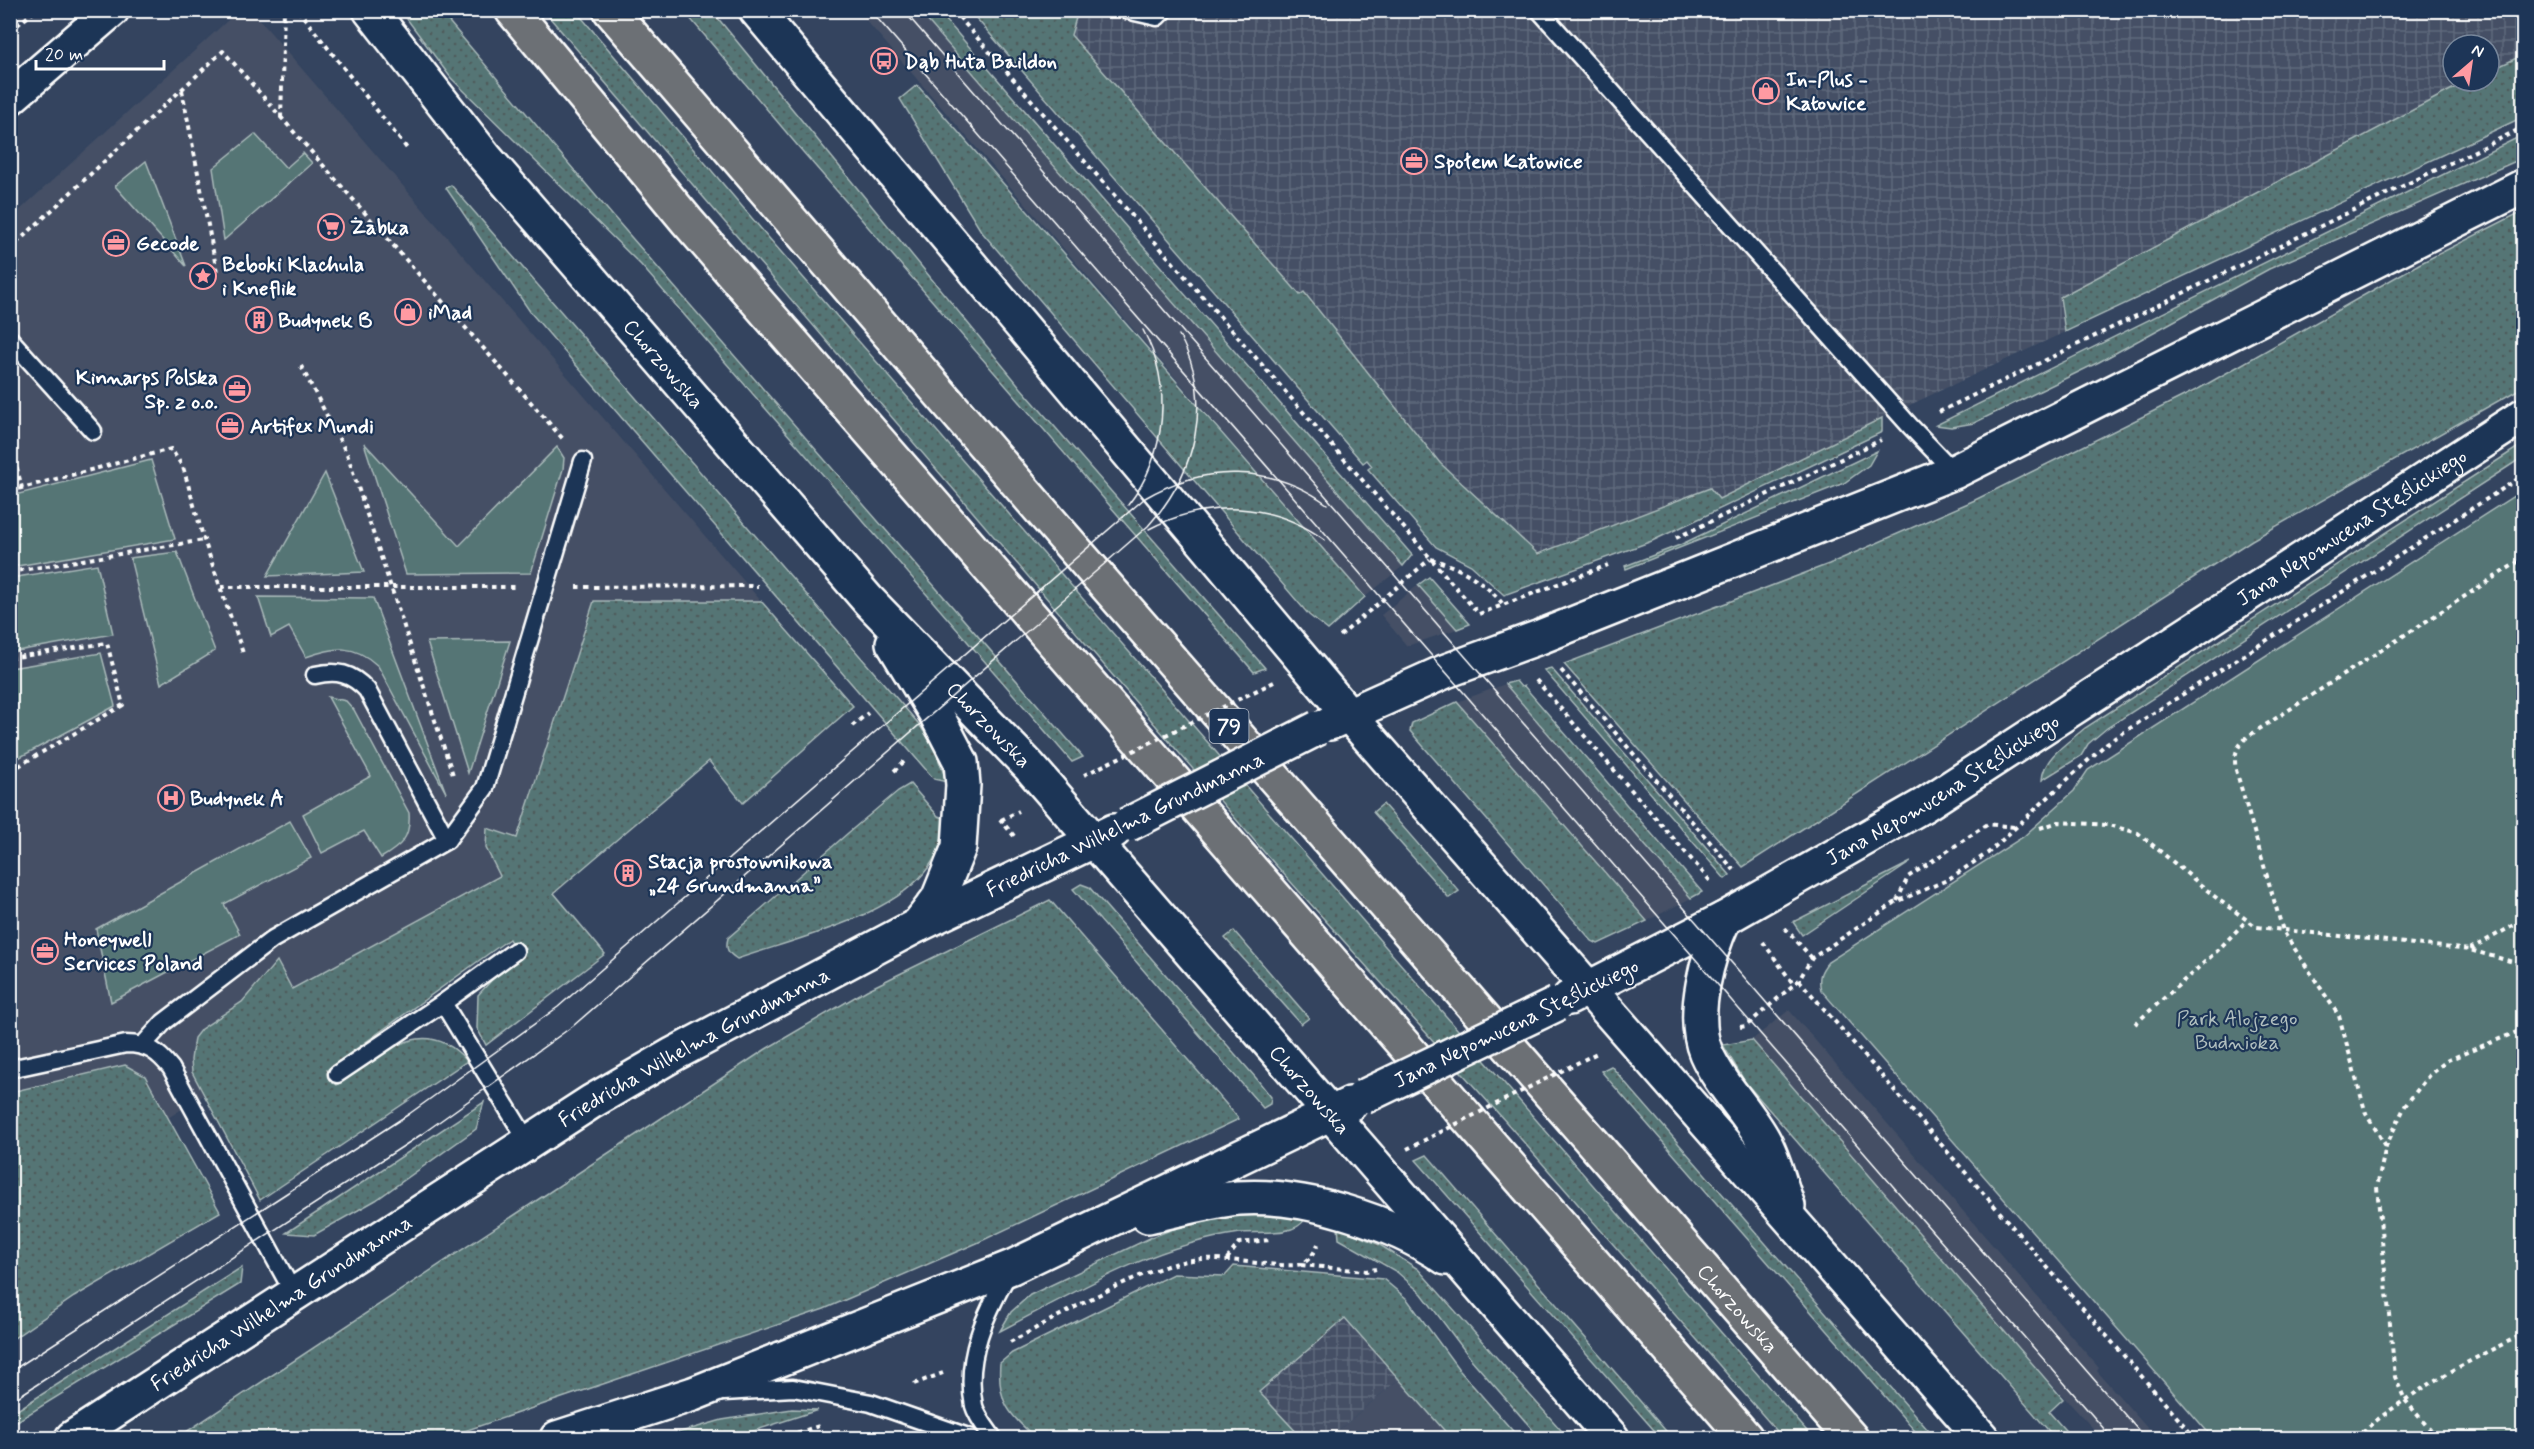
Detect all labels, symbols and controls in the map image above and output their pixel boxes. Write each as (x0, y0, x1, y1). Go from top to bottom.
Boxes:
scale bar (36, 33, 164, 71)
north arrow (2441, 33, 2501, 93)
text: N (2468, 39, 2487, 63)
text: 20 m (45, 43, 83, 67)
bus stop icon: Dąb Huta Baildon (869, 46, 899, 76)
place label: Dąb Huta Baildon (904, 48, 1057, 76)
place label: In-Plus - Katowice (1786, 66, 1868, 118)
shop icon: In-Plus - Katowice (1751, 76, 1781, 106)
office icon: Społem Katowice (1399, 146, 1429, 176)
place label: Społem Katowice (1434, 148, 1583, 176)
supermarket icon: Żabka (316, 212, 346, 242)
place label: Żabka (350, 214, 409, 242)
office icon: Gecode (101, 228, 131, 258)
place label: Gecode (136, 230, 199, 258)
place label: Beboki Klachula i Kneflik (222, 251, 364, 303)
place icon: Beboki Klachula i Kneflik (188, 261, 218, 291)
shop icon: iMad (393, 297, 423, 327)
place label: iMad (428, 299, 472, 327)
building icon: Budynek B (244, 305, 274, 335)
place label: Budynek B (278, 307, 373, 335)
street label: Chorzowska (616, 313, 710, 415)
place label: Kinnarps Polska Sp. z o.o. (76, 364, 218, 416)
office icon: Kinnarps Polska Sp. z o.o. (222, 374, 252, 404)
office icon: Artifex Mundi (215, 411, 245, 441)
place label: Artifex Mundi (250, 413, 374, 441)
street label: Jana Nepomucena Stęślickiego (2231, 443, 2473, 613)
street label: Chorzowska (940, 676, 1037, 775)
street label: Jana Nepomucena Stęślickiego (1821, 708, 2065, 873)
road number: 79 (1210, 709, 1248, 743)
street label: Friedricha Wilhelma Grundmanna (982, 745, 1269, 905)
hospital icon: Budynek A (156, 783, 186, 813)
place label: Budynek A (190, 785, 284, 813)
place label: Stacja prostownikowa „24 Grundmanna” (648, 848, 833, 900)
building icon: Stacja prostownikowa „24 Grundmanna” (613, 858, 643, 888)
place label: Honeywell Services Poland (64, 926, 203, 978)
office icon: Honeywell Services Poland (30, 936, 60, 966)
street label: Jana Nepomucena Stęślickiego (1389, 952, 1644, 1096)
street label: Friedricha Wilhelma Grundmanna (553, 961, 835, 1134)
park label: Park Alojzego Budnioka (2177, 1005, 2297, 1057)
street label: Chorzowska (1262, 1039, 1356, 1141)
street label: Friedricha Wilhelma Grundmanna (145, 1208, 418, 1399)
street label: Chorzowska (1690, 1258, 1784, 1360)

